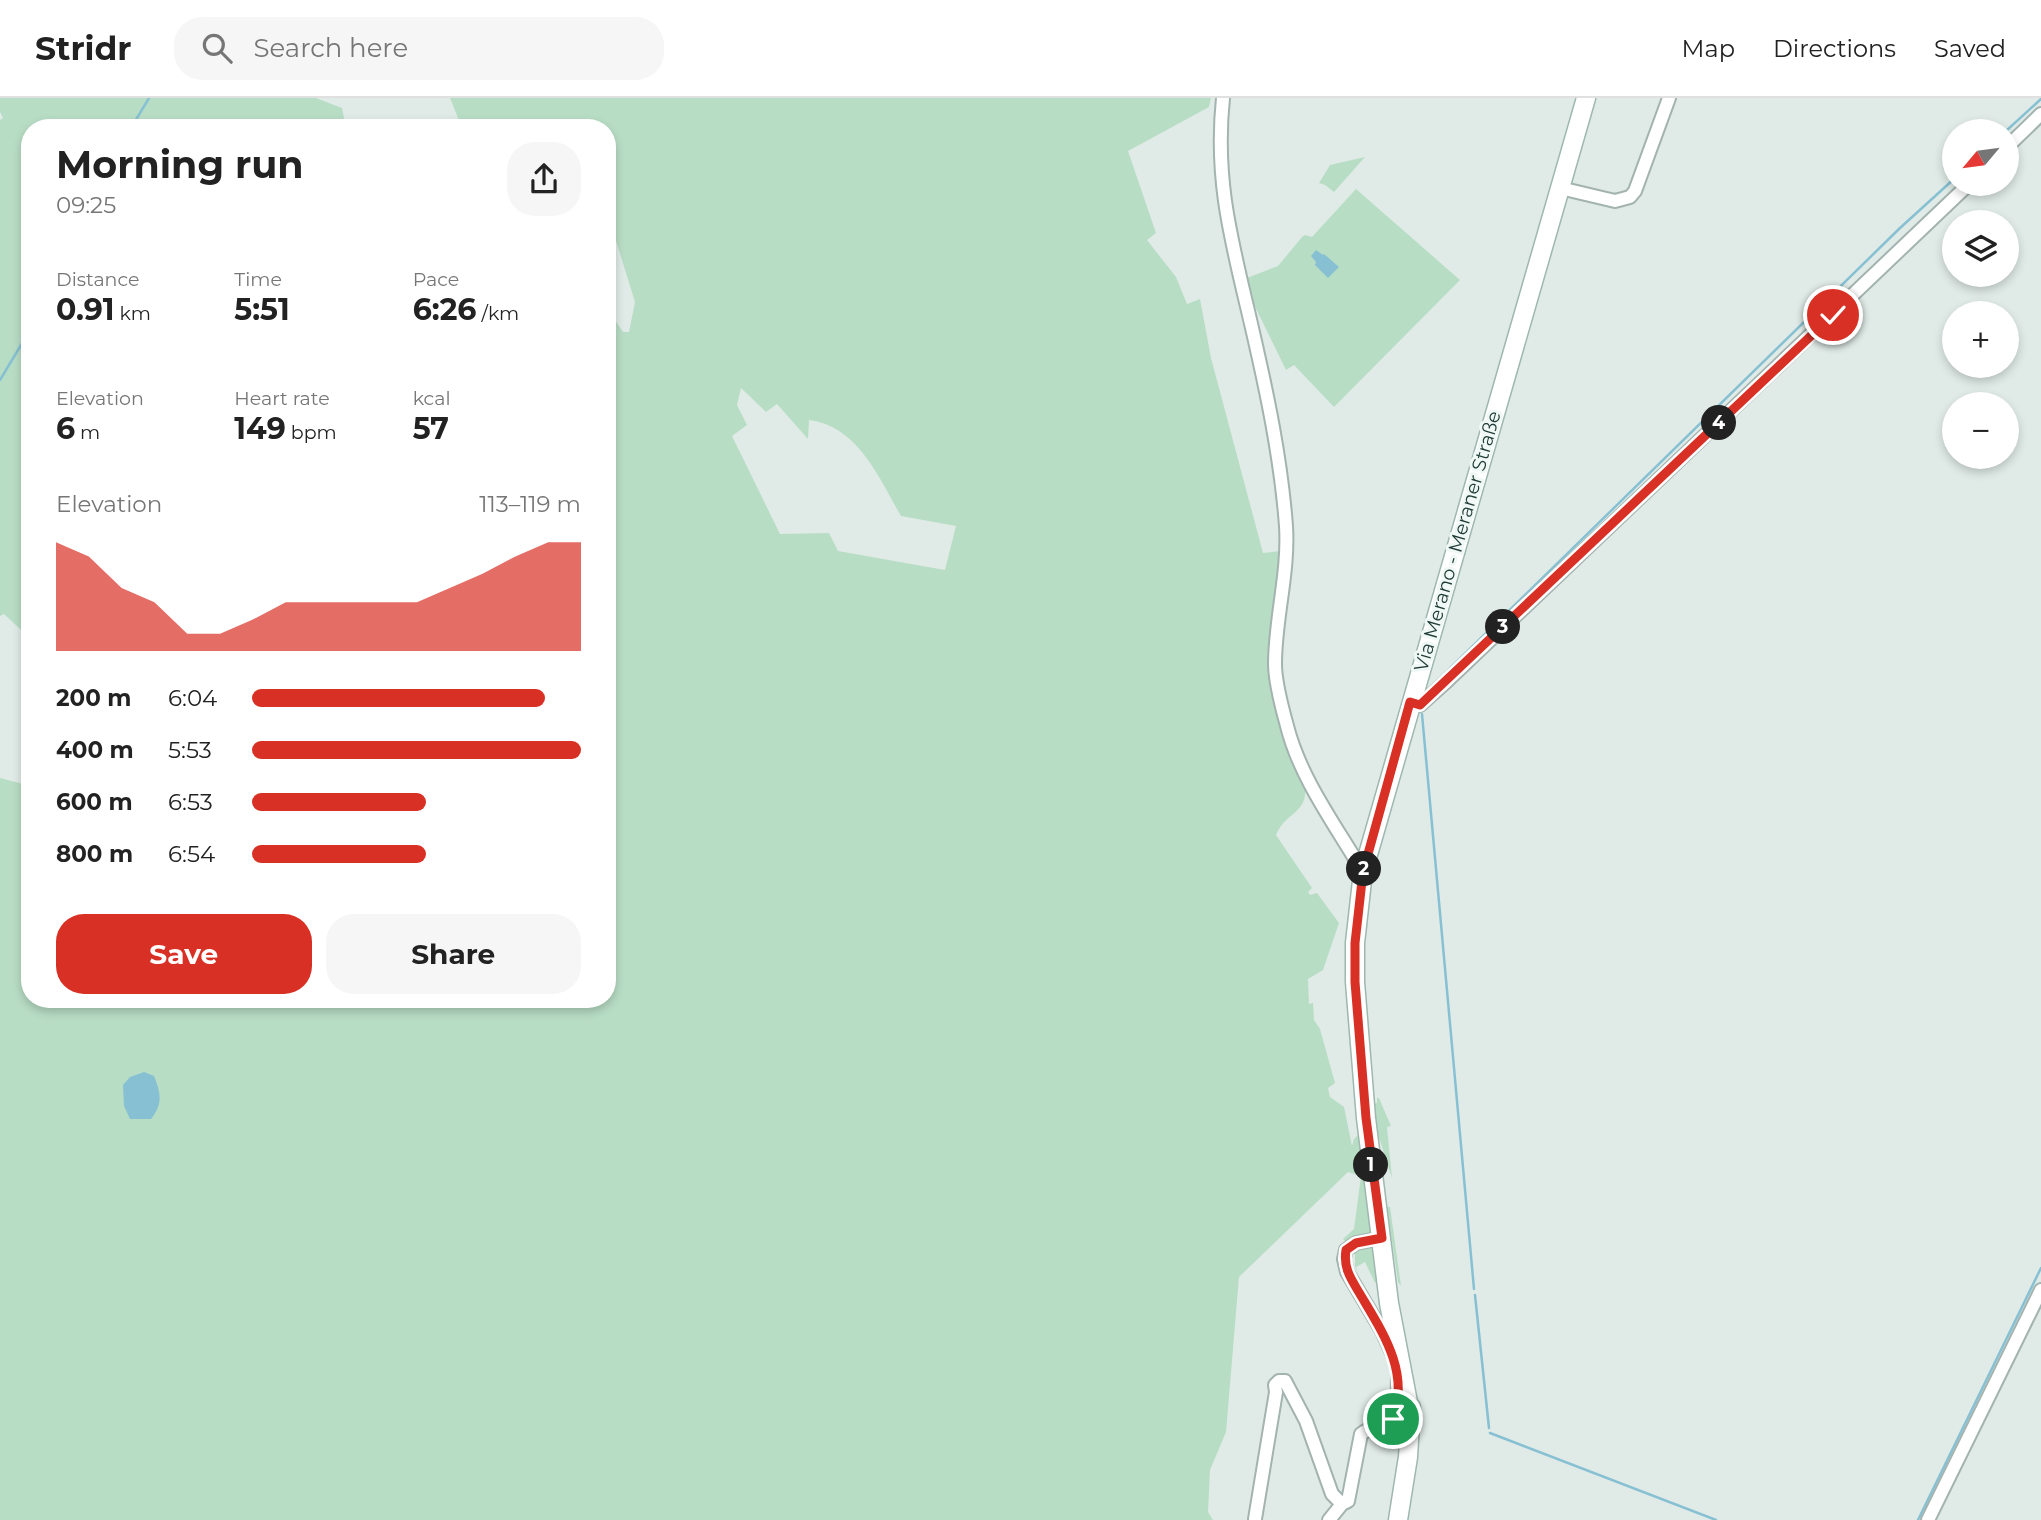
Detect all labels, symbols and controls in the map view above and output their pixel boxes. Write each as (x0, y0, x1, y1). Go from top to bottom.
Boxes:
search box (174, 17, 664, 80)
text: Stridr (35, 28, 132, 68)
icon: search (198, 29, 236, 67)
text: Search here (254, 32, 408, 64)
text: Map (1682, 34, 1735, 63)
text: Directions (1773, 34, 1896, 63)
text: Saved (1934, 34, 2006, 63)
north arrow (1942, 119, 2020, 196)
map controls (1942, 119, 2019, 469)
text: Morning run (56, 141, 304, 188)
button: share (507, 142, 581, 216)
text: 09:25 (56, 191, 116, 219)
button: layers (1942, 210, 2019, 287)
text: Distance (56, 268, 139, 291)
text: Time (234, 268, 282, 291)
text: Pace (413, 268, 459, 291)
pin (1803, 285, 1863, 345)
text: 0.91 (56, 291, 115, 328)
text: 5:51 (234, 291, 290, 328)
text: 6:26 (413, 291, 476, 328)
icon: check (1814, 296, 1852, 334)
button: + (1942, 301, 2019, 378)
text: km (115, 302, 151, 325)
text: /km (476, 302, 519, 325)
text: Elevation (56, 387, 144, 410)
text: Heart rate (234, 387, 330, 410)
text: kcal (413, 387, 451, 410)
button: − (1942, 392, 2019, 469)
pin: 4 (1702, 406, 1736, 440)
street label: Via Merano - Meraner Straße (1409, 408, 1506, 674)
text: 6 (56, 410, 75, 447)
text: 149 (234, 410, 286, 447)
text: 57 (413, 410, 449, 447)
text: 4 (1712, 411, 1725, 434)
text: m (75, 421, 100, 444)
text: bpm (286, 421, 337, 444)
text: Elevation (56, 490, 162, 518)
text: 113–119 m (479, 490, 581, 518)
pin: 3 (1486, 610, 1520, 644)
text: 3 (1497, 615, 1508, 638)
text: 200 m (56, 684, 131, 712)
text: 6:04 (168, 684, 217, 712)
text: 400 m (56, 736, 134, 764)
text: 5:53 (168, 736, 212, 764)
text: 600 m (56, 788, 133, 816)
text: 6:53 (168, 788, 213, 816)
text: 800 m (56, 840, 133, 868)
text: 6:54 (168, 840, 215, 868)
pin: 2 (1346, 852, 1382, 886)
text: 2 (1358, 857, 1369, 880)
button: Save (56, 914, 312, 994)
button: Share (326, 914, 581, 994)
pin: 1 (1354, 1148, 1388, 1182)
text: 1 (1367, 1153, 1374, 1176)
pin (1363, 1389, 1423, 1449)
icon: arrive (1374, 1400, 1412, 1438)

